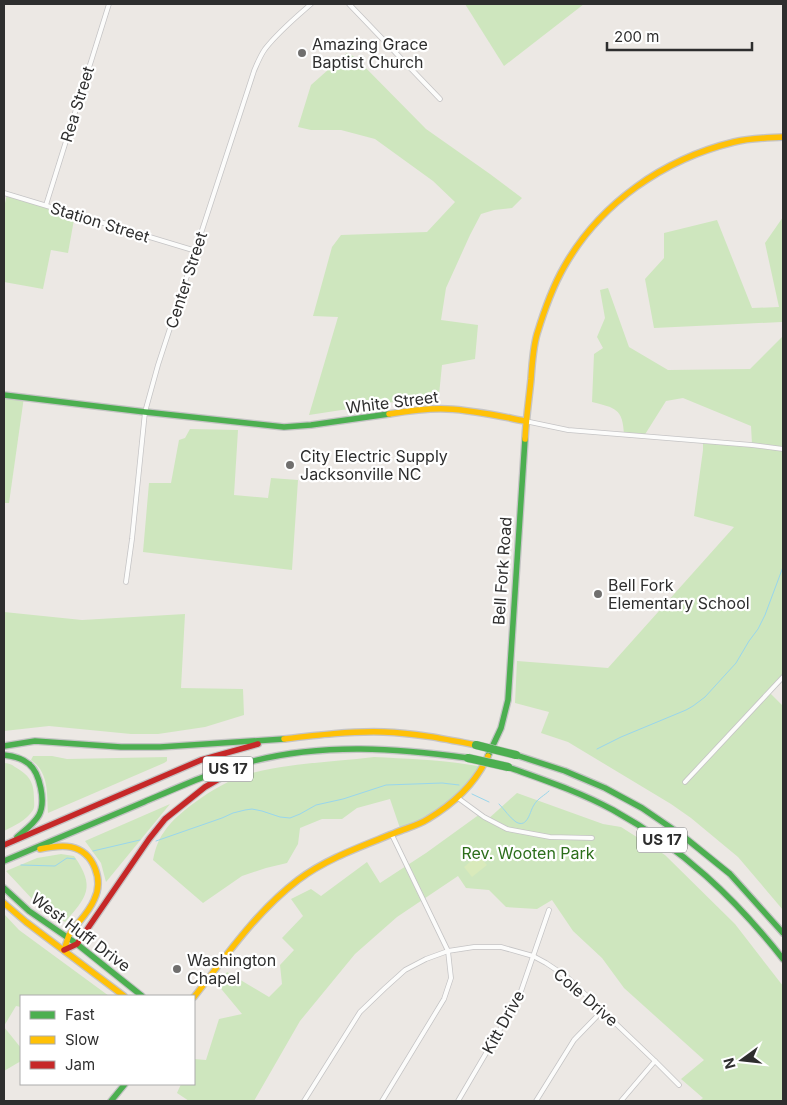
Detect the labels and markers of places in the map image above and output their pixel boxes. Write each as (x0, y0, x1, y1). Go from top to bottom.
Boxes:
place label: Amazing Grace Baptist Church (312, 34, 428, 72)
marker: Amazing Grace Baptist Church (296, 47, 308, 59)
place label: City Electric Supply Jacksonville NC (300, 446, 448, 484)
marker: City Electric Supply Jacksonville NC (284, 459, 296, 471)
place label: Bell Fork Elementary School (608, 575, 750, 613)
marker: Bell Fork Elementary School (592, 588, 604, 600)
place label: Washington Chapel (187, 950, 276, 988)
marker: Washington Chapel (171, 963, 183, 975)

